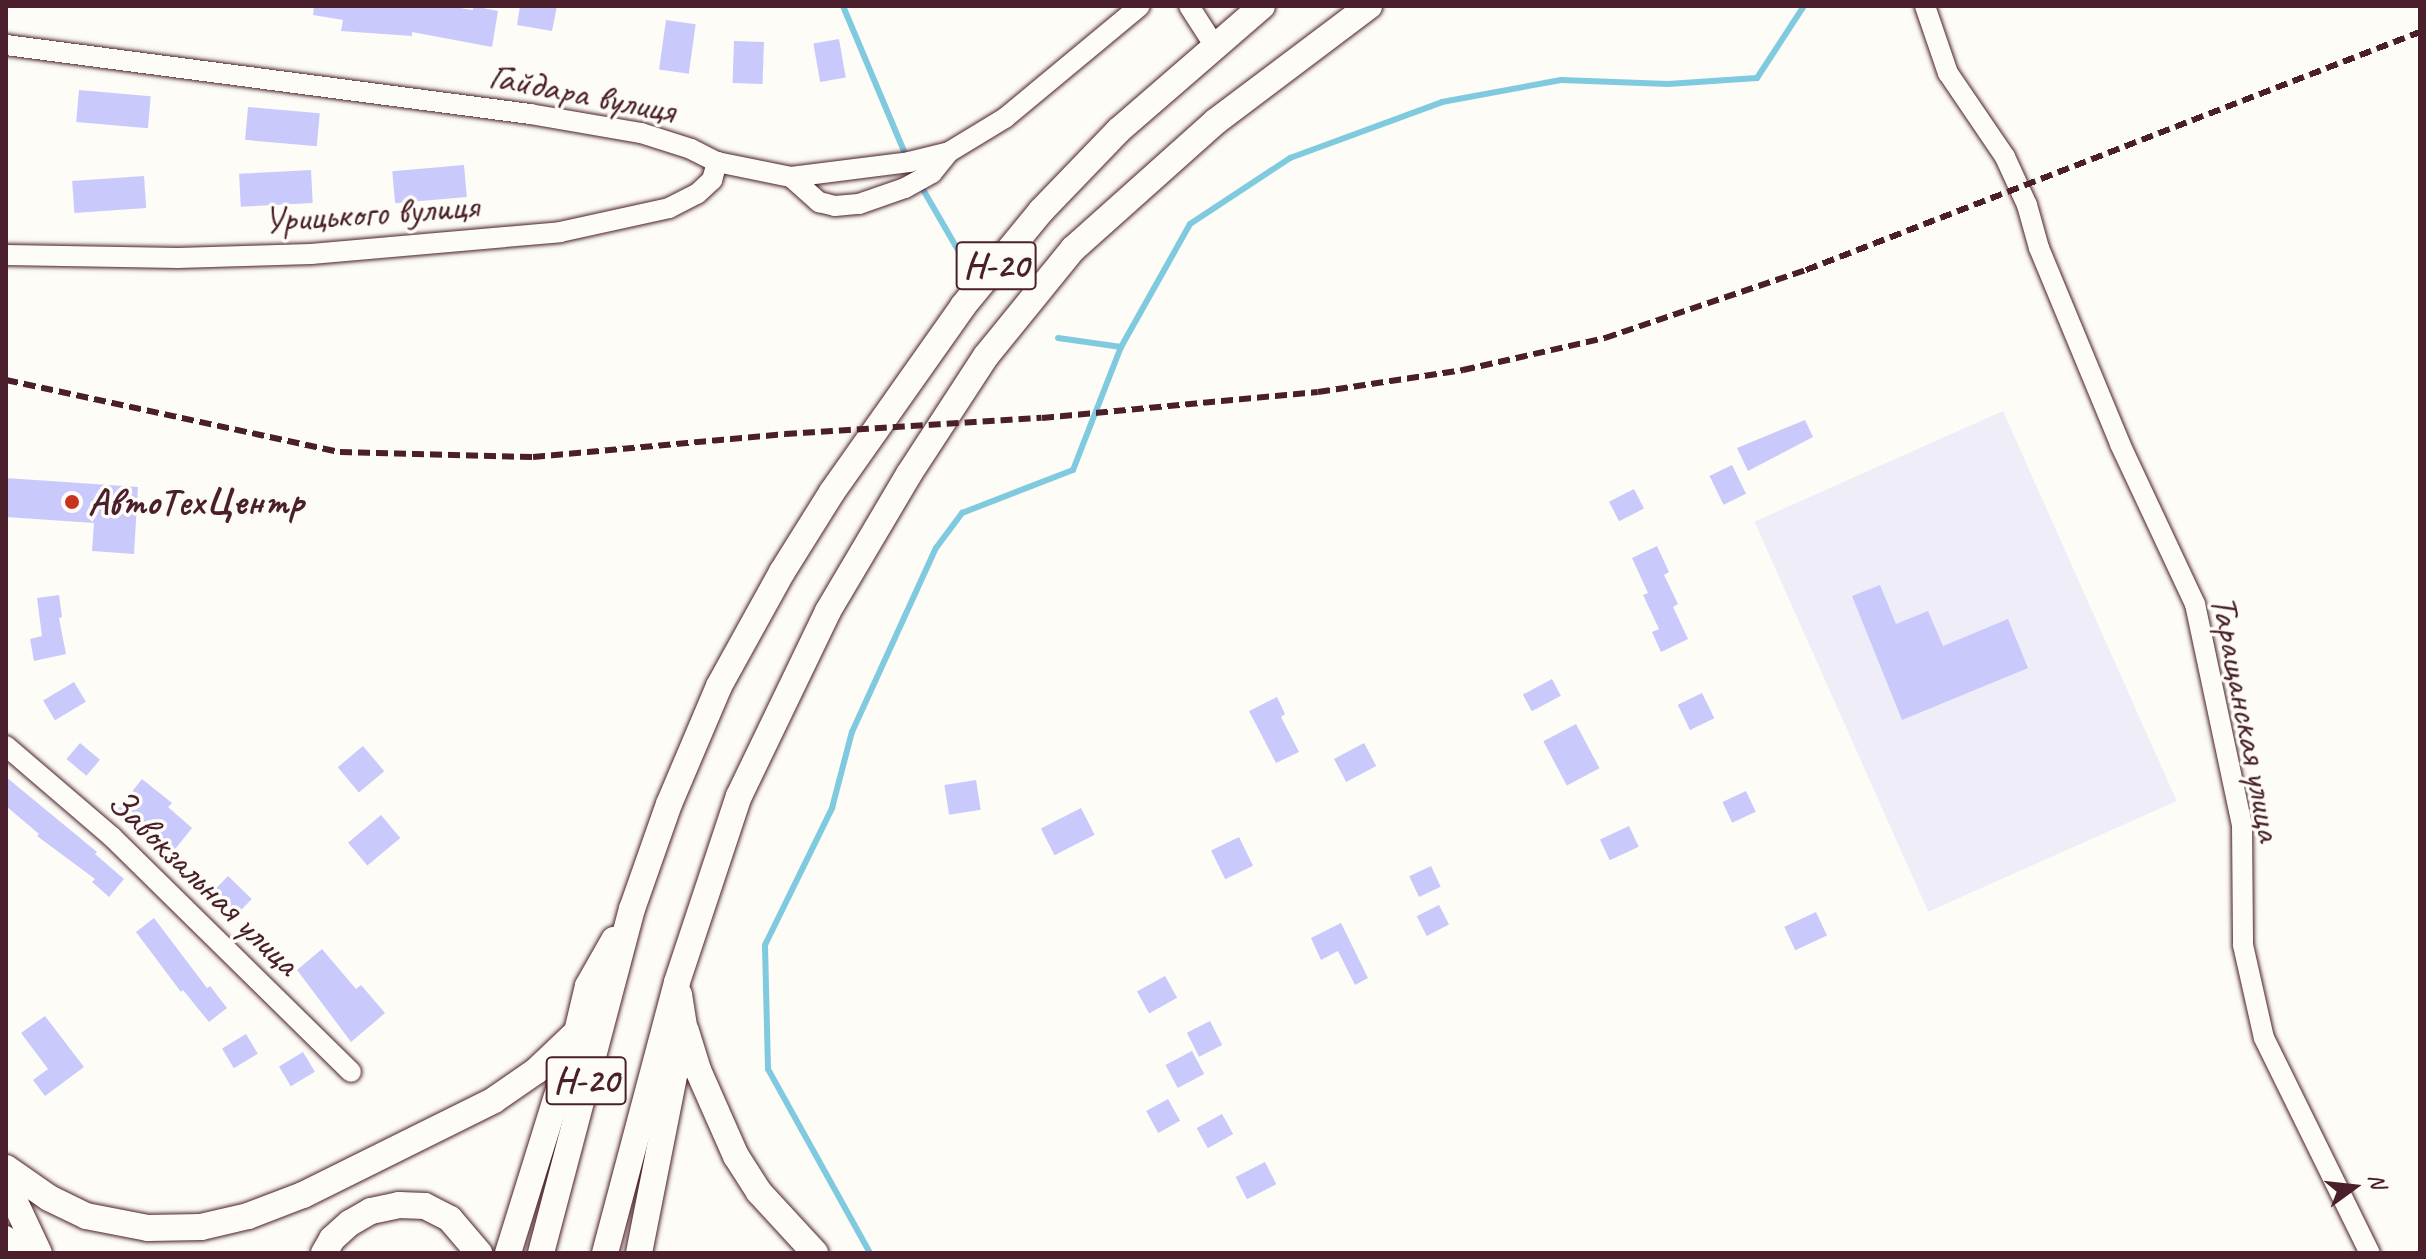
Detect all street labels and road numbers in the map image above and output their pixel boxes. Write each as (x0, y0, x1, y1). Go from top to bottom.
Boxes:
street label: Гайдара вулиця (484, 52, 680, 134)
street label: Урицького вулиця (263, 183, 479, 243)
road number: Н-20 (954, 234, 1038, 298)
street label: Таращанская улица (2201, 590, 2293, 846)
street label: Завокзальная улица (97, 778, 311, 986)
road number: Н-20 (544, 1049, 628, 1113)

